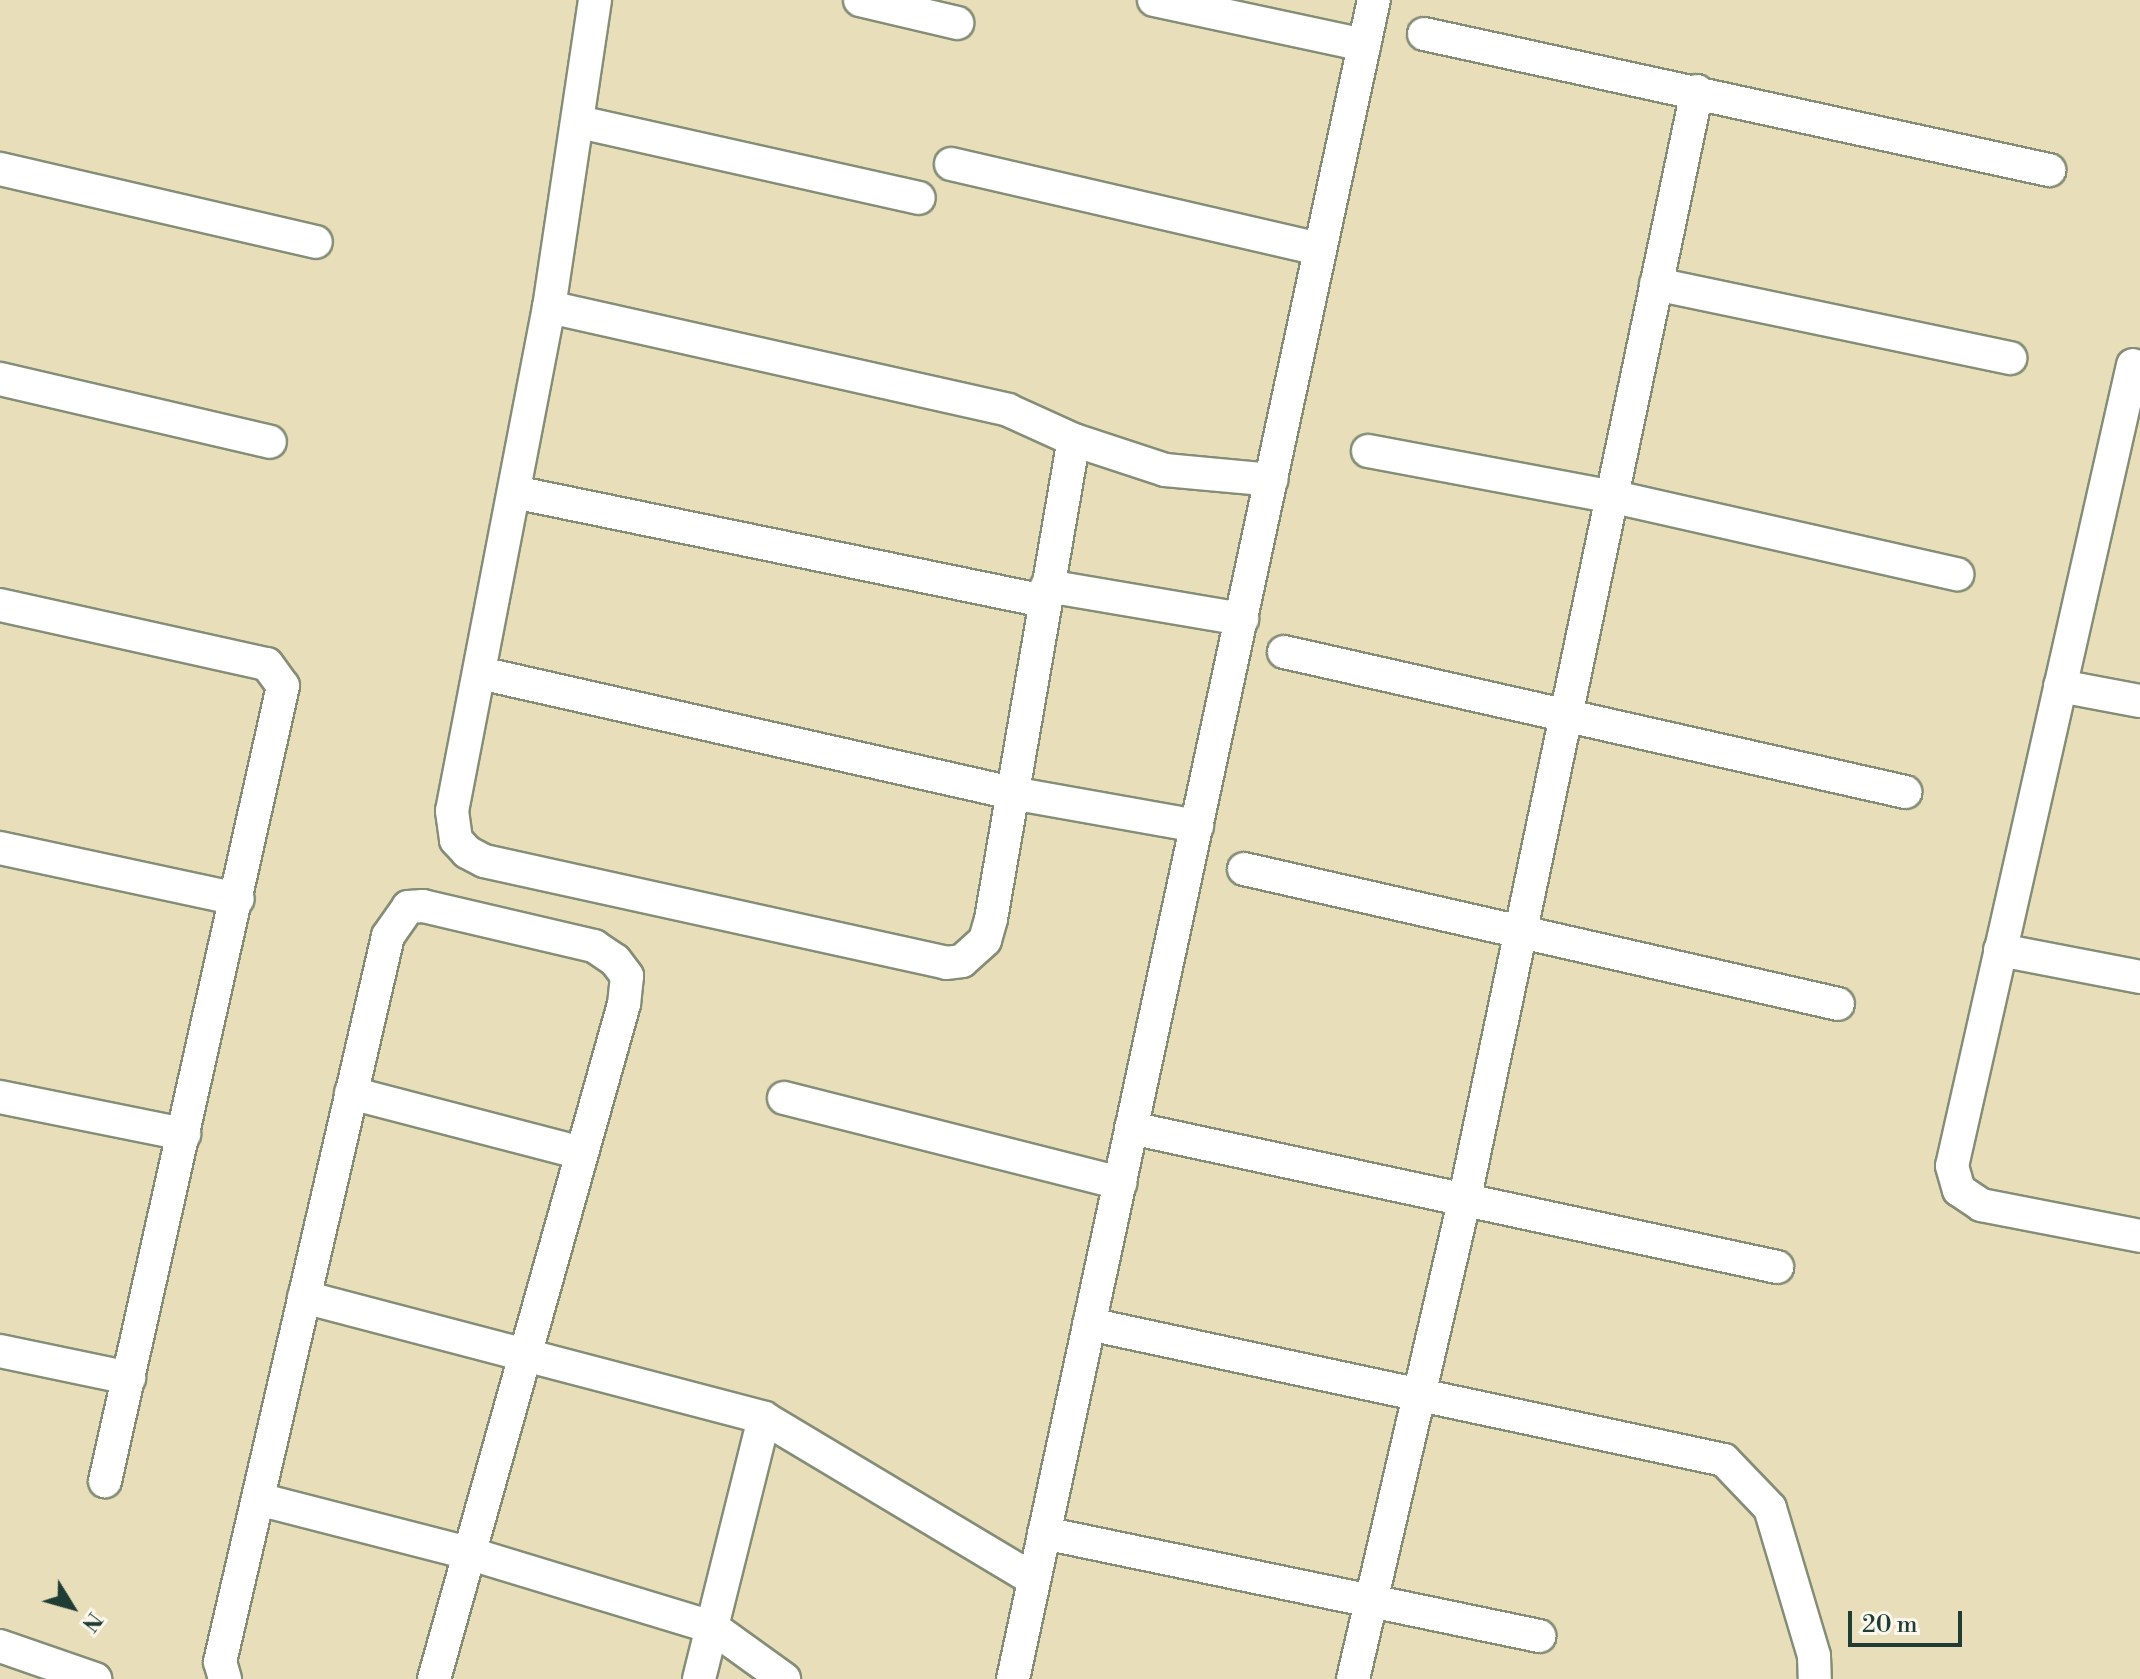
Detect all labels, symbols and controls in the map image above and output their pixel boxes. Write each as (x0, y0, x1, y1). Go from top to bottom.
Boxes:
north arrow (32, 1567, 112, 1647)
scale bar (1852, 1595, 1966, 1645)
text: N (76, 1607, 108, 1637)
text: 20 m (1862, 1610, 1918, 1640)

